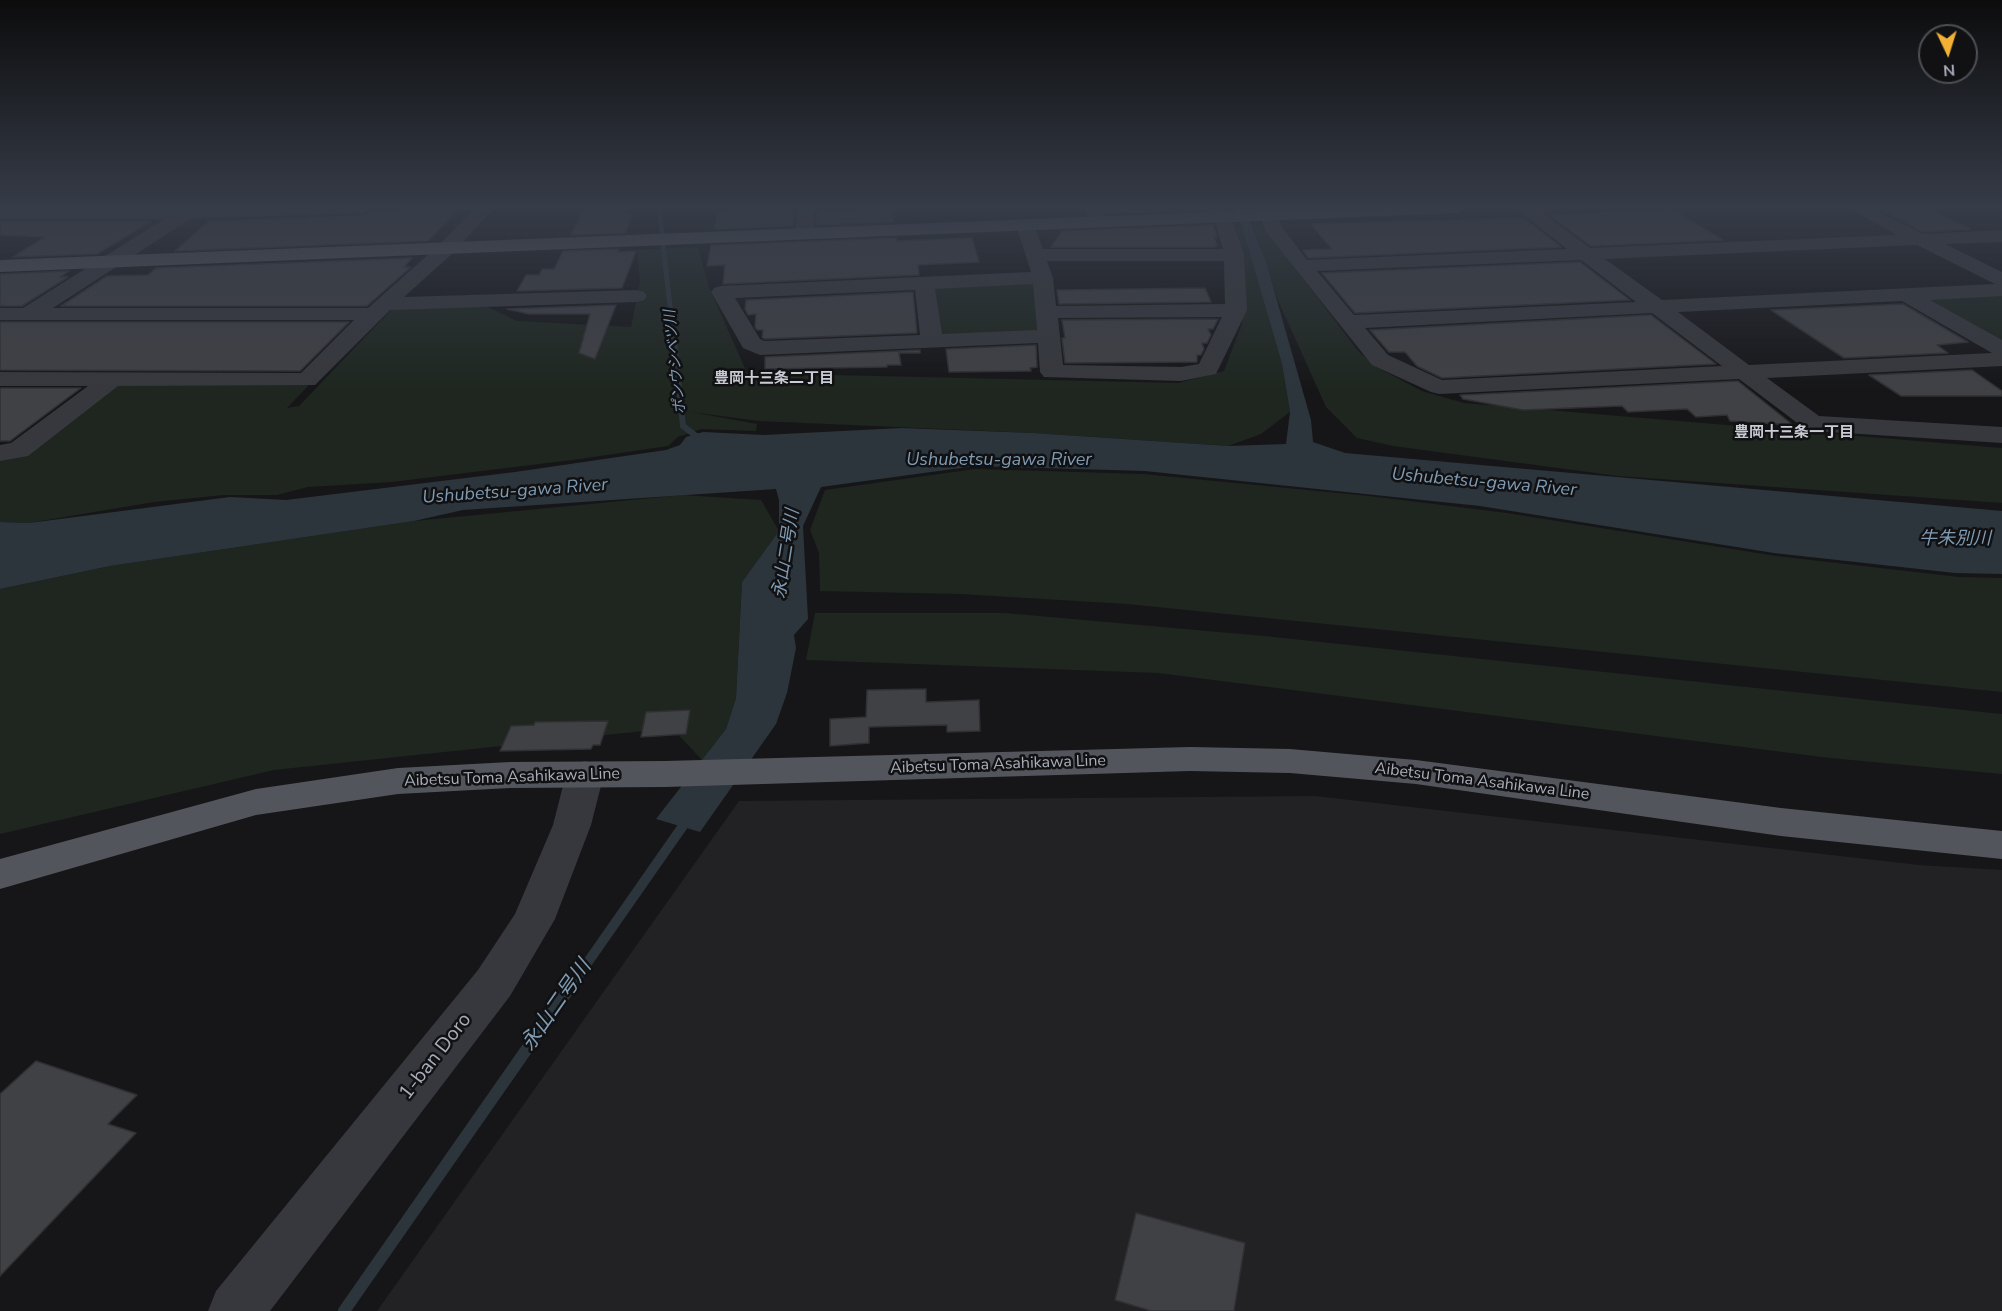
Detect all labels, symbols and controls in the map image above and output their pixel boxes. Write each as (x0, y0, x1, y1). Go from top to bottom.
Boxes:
north arrow (1918, 24, 1978, 84)
text: N (1942, 59, 1956, 81)
water label: ポンウシベツ川 (662, 309, 690, 415)
district label: 豊岡十三条二丁目 (714, 370, 834, 388)
district label: 豊岡十三条一丁目 (1734, 424, 1854, 442)
water label: Ushubetsu-gawa River (906, 450, 1092, 472)
water label: Ushubetsu-gawa River (1391, 464, 1577, 502)
water label: Ushubetsu-gawa River (422, 475, 608, 509)
water label: 永山二号川 (769, 508, 805, 600)
water label: 牛朱別川 (1919, 529, 1991, 551)
street label: Aibetsu Toma Asahikawa Line (890, 752, 1106, 778)
street label: Aibetsu Toma Asahikawa Line (1374, 759, 1590, 805)
street label: Aibetsu Toma Asahikawa Line (404, 765, 620, 791)
water label: 永山二号川 (517, 956, 597, 1056)
street label: 1-ban Doro (395, 1009, 477, 1105)

